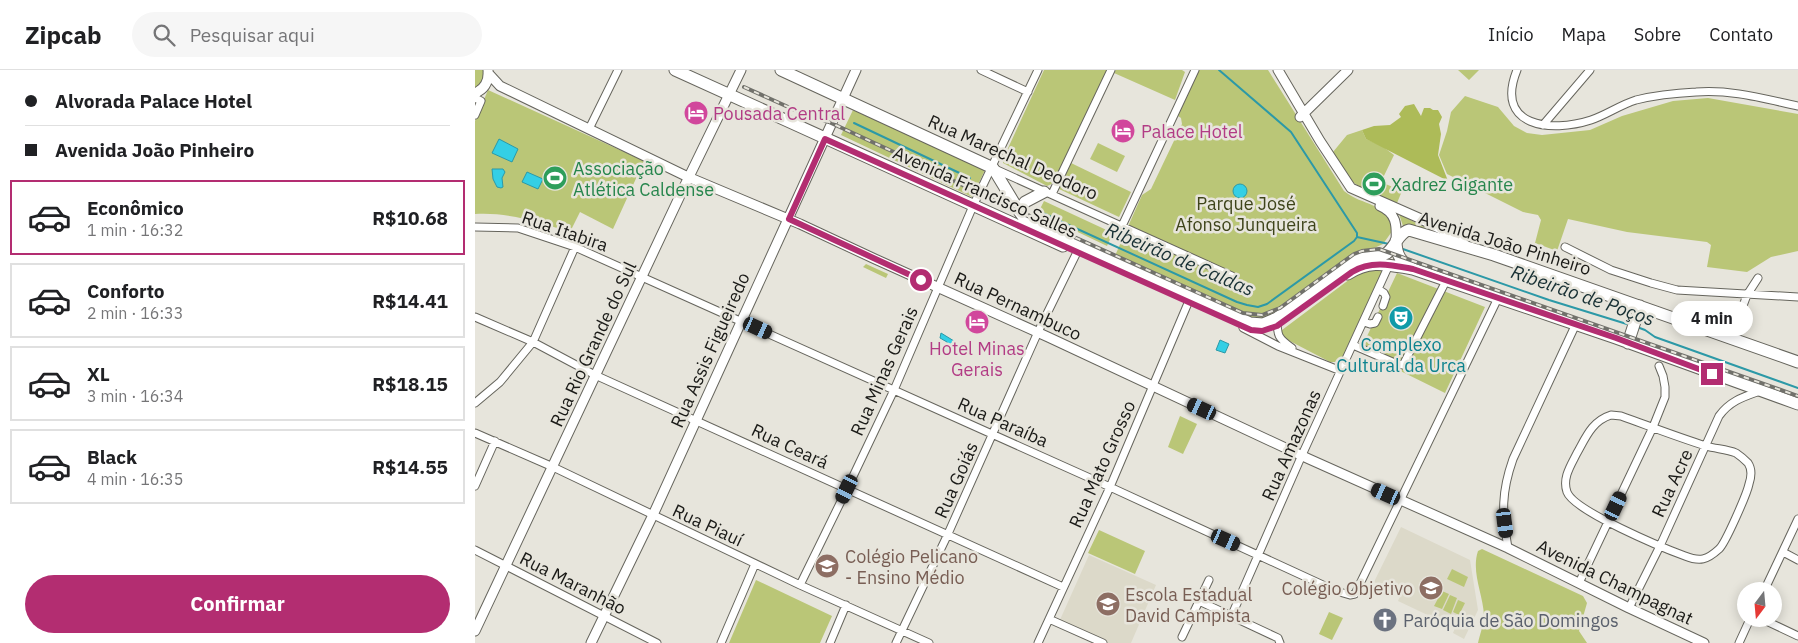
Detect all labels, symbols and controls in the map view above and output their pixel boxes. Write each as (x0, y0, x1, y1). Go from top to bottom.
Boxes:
search box (132, 12, 482, 57)
text: Zipcab (25, 19, 102, 51)
icon: search (150, 21, 178, 49)
text: Pesquisar aqui (190, 23, 315, 47)
text: Início (1488, 23, 1534, 46)
text: Mapa (1562, 23, 1606, 46)
text: Sobre (1634, 23, 1681, 46)
text: Contato (1709, 23, 1773, 46)
text: Alvorada Palace Hotel (55, 89, 252, 113)
hotel icon: Pousada Central (683, 100, 709, 126)
place label: Pousada Central (713, 102, 845, 125)
street label: Rua Marechal Deodoro (925, 109, 1101, 205)
hotel icon: Palace Hotel (1110, 118, 1136, 144)
place label: Palace Hotel (1141, 120, 1243, 143)
text: Avenida João Pinheiro (55, 138, 254, 162)
street label: Avenida Francisco Salles (889, 141, 1081, 243)
place label: Associação Atlética Caldense (573, 157, 714, 201)
sports icon: Associação Atlética Caldense (542, 165, 568, 191)
sports icon: Xadrez Gigante (1361, 171, 1387, 197)
place label: Xadrez Gigante (1391, 173, 1513, 196)
park label: Parque José Afonso Junqueira (1175, 192, 1317, 236)
icon: car (27, 195, 72, 240)
text: Econômico (87, 196, 184, 220)
text: R$10.68 (372, 206, 448, 230)
street label: Rua Itabira (519, 206, 612, 257)
street label: Avenida João Pinheiro (1416, 206, 1594, 280)
water label: Ribeirão de Caldas (1102, 217, 1258, 301)
text: 1 min · 16:32 (87, 220, 183, 240)
street label: Rua Rio Grande do Sul (545, 258, 641, 430)
water label: Ribeirão de Poços (1508, 259, 1658, 331)
street label: Rua Pernambuco (951, 266, 1085, 346)
street label: Rua Assis Figueiredo (665, 269, 755, 431)
route start (910, 269, 932, 291)
icon: car (27, 278, 72, 323)
text: Conforto (87, 279, 165, 303)
text: R$14.41 (372, 289, 448, 313)
callout: 4 min (1671, 302, 1753, 336)
text: 2 min · 16:33 (87, 303, 183, 323)
street label: Rua Minas Gerais (845, 303, 923, 439)
theatre icon: Complexo Cultural da Urca (1388, 305, 1414, 331)
text: 4 min (1691, 308, 1733, 328)
hotel icon: Hotel Minas Gerais (964, 309, 990, 335)
car (741, 315, 774, 341)
place label: Complexo Cultural da Urca (1336, 333, 1466, 377)
place label: Hotel Minas Gerais (929, 337, 1025, 381)
icon: car (27, 361, 72, 406)
text: XL (87, 362, 110, 386)
route end (1701, 363, 1723, 385)
text: R$18.15 (372, 372, 448, 396)
text: 3 min · 16:34 (87, 386, 183, 406)
street label: Rua Amazonas (1256, 386, 1326, 504)
street label: Rua Paraíba (954, 392, 1052, 452)
car (1185, 396, 1218, 422)
street label: Rua Mato Grosso (1064, 397, 1140, 531)
street label: Rua Ceará (748, 418, 833, 474)
street label: Rua Goiás (929, 438, 983, 522)
icon: car (27, 444, 72, 489)
text: Black (87, 445, 137, 469)
street label: Rua Acre (1646, 445, 1698, 521)
text: R$14.55 (372, 455, 448, 479)
text: 4 min · 16:35 (87, 469, 183, 489)
car (833, 472, 860, 506)
car (1369, 481, 1402, 507)
car (1602, 489, 1629, 523)
street label: Rua Piauí (669, 499, 747, 552)
car (1495, 507, 1514, 539)
car (1209, 527, 1242, 553)
street label: Avenida Champagnat (1533, 534, 1697, 630)
place label: Colégio Pelicano - Ensino Médio (845, 545, 978, 589)
street label: Rua Maranhão (516, 546, 630, 620)
school or university icon: Colégio Pelicano - Ensino Médio (814, 553, 840, 579)
button: Confirmar (25, 575, 450, 633)
school or university icon: Colégio Objetivo (1418, 575, 1444, 601)
place label: Colégio Objetivo (1281, 577, 1413, 600)
north arrow (1737, 582, 1783, 628)
map controls (1737, 582, 1782, 627)
place label: Escola Estadual David Campista (1125, 583, 1252, 627)
school or university icon: Escola Estadual David Campista (1095, 591, 1121, 617)
church icon: Paróquia de São Domingos (1372, 607, 1398, 633)
place label: Paróquia de São Domingos (1403, 609, 1619, 632)

